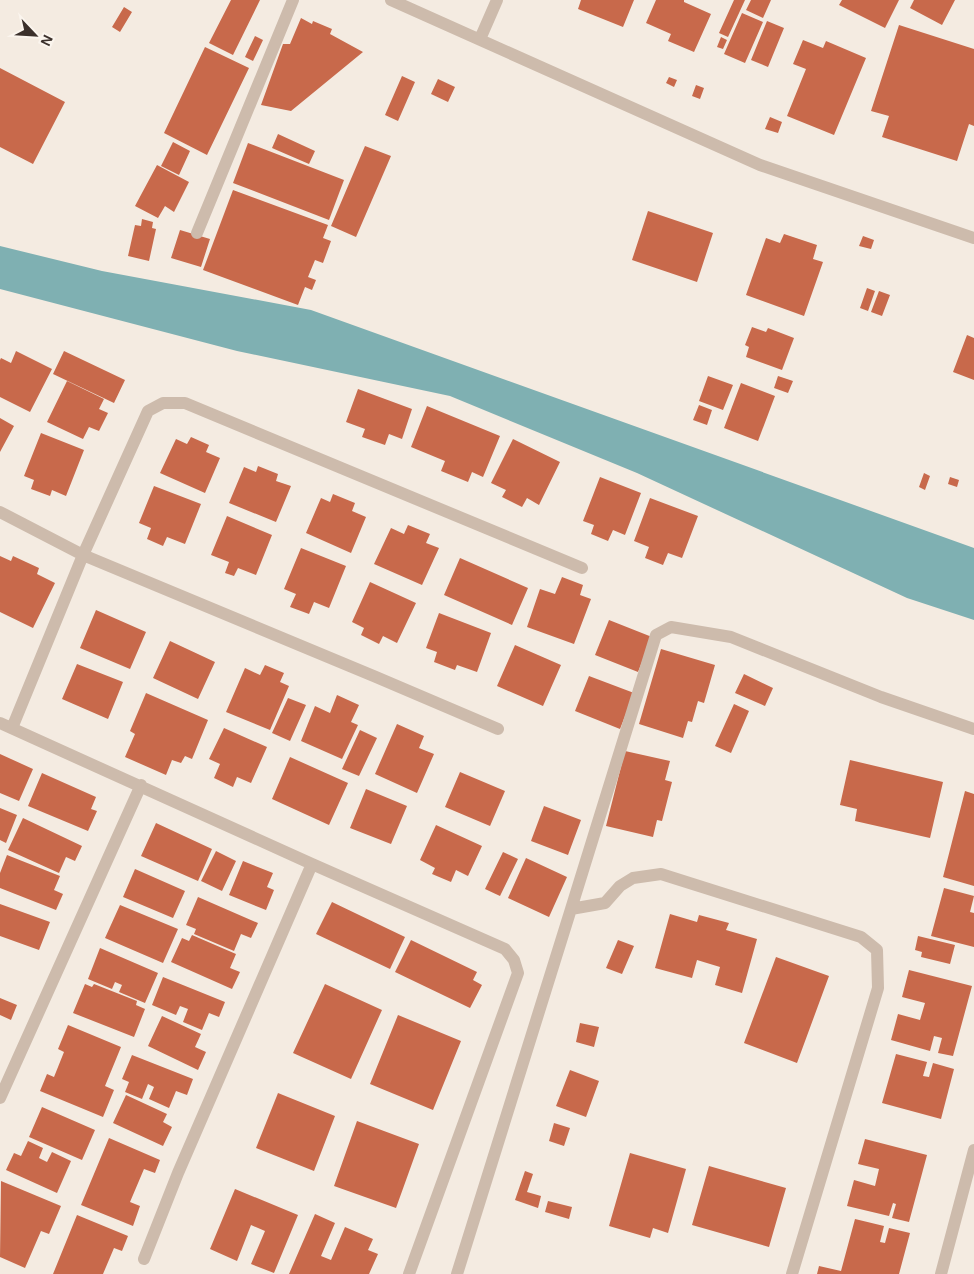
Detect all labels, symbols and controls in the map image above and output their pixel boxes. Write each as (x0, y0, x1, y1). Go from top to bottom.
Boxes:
north arrow (10, 10, 60, 60)
text: N (37, 33, 56, 48)

